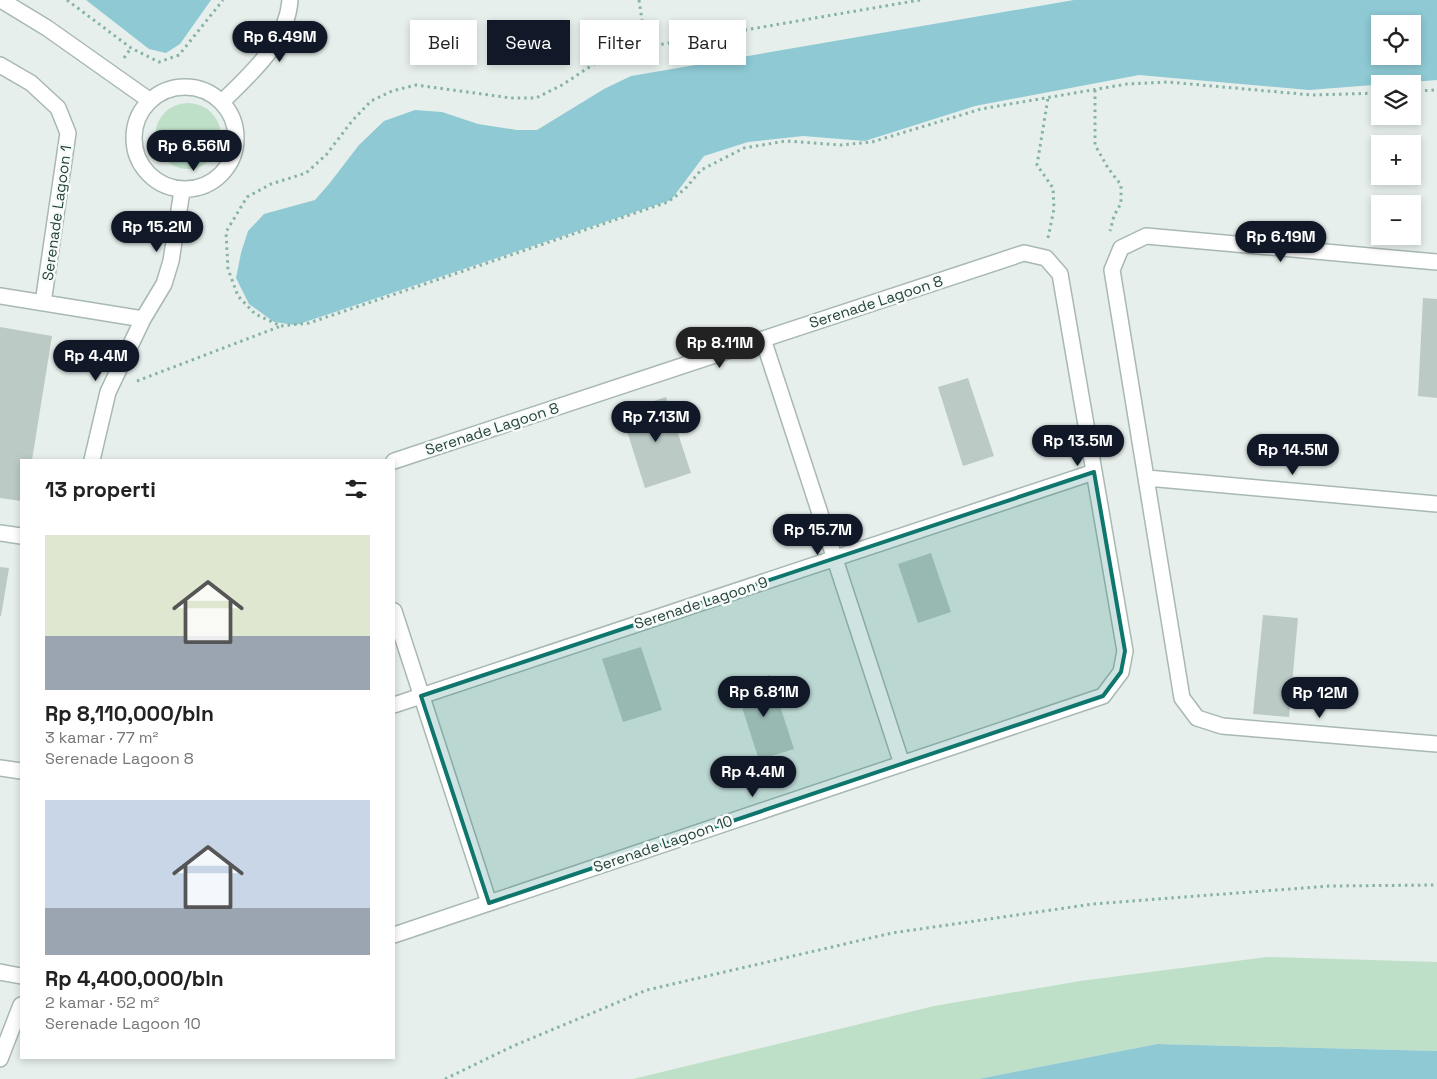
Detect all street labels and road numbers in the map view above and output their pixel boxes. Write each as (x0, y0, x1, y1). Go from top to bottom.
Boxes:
street label: Serenade Lagoon 1 (38, 144, 75, 282)
street label: Serenade Lagoon 8 (807, 271, 945, 332)
street label: Serenade Lagoon 8 (423, 398, 561, 459)
street label: Serenade Lagoon 9 (632, 572, 770, 633)
street label: Serenade Lagoon 10 (591, 811, 735, 876)

